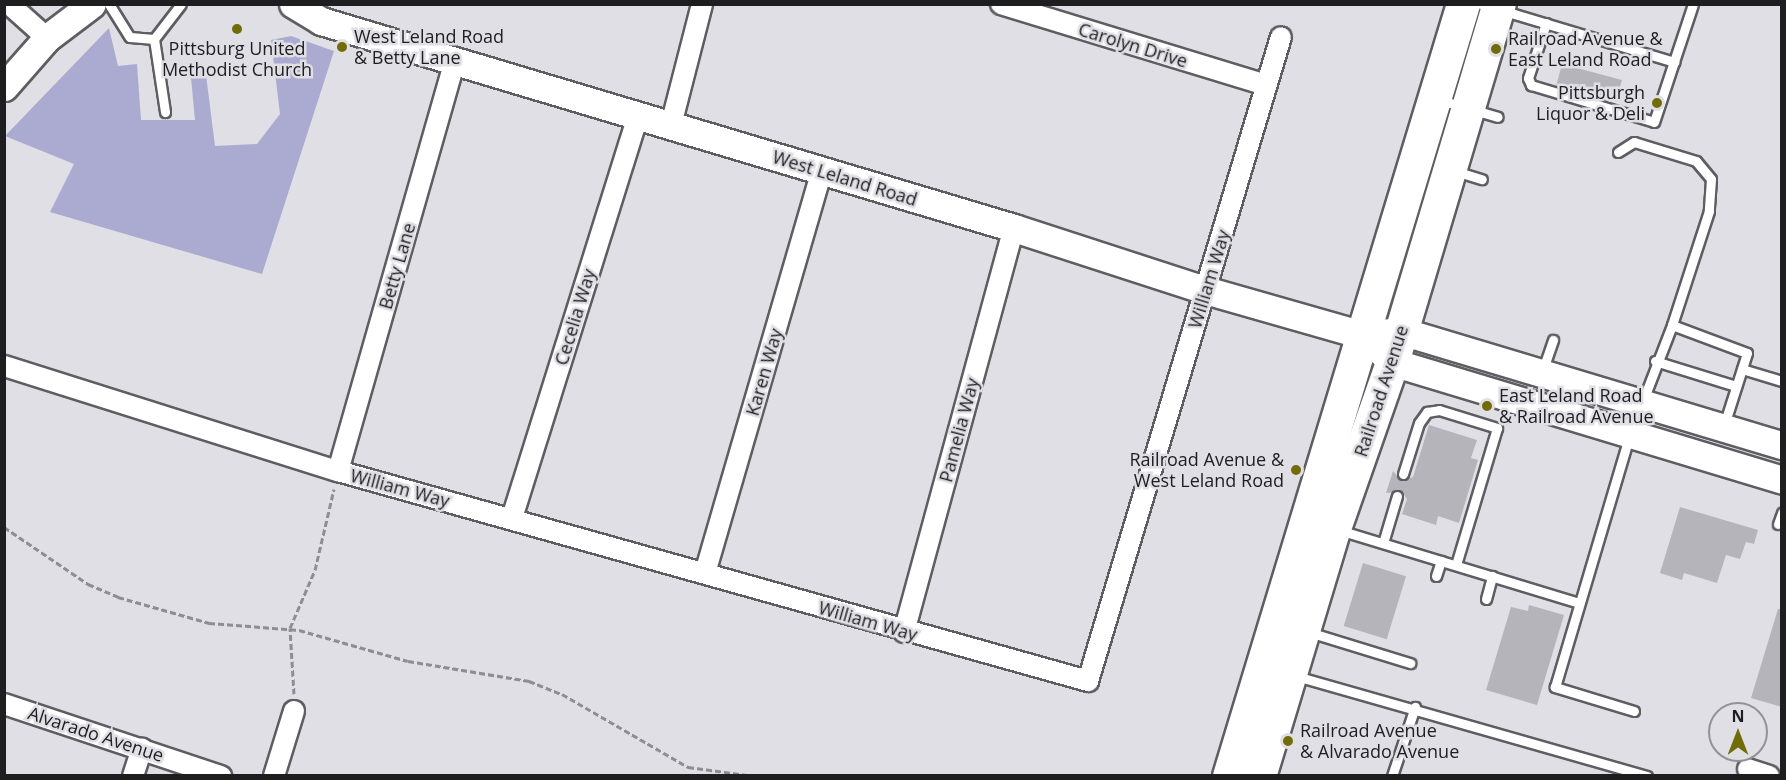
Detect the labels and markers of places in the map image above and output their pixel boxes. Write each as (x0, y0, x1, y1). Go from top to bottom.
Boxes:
marker: Pittsburg United Methodist Church (230, 22, 244, 36)
place label: West Leland Road & Betty Lane (354, 26, 504, 68)
place label: Railroad Avenue & East Leland Road (1508, 28, 1663, 70)
place label: Pittsburg United Methodist Church (162, 38, 312, 80)
marker: West Leland Road & Betty Lane (335, 40, 349, 54)
marker: Railroad Avenue & East Leland Road (1489, 42, 1503, 56)
place label: Pittsburgh Liquor & Deli (1536, 82, 1645, 124)
marker: Pittsburgh Liquor & Deli (1650, 96, 1664, 110)
place label: East Leland Road & Railroad Avenue (1499, 385, 1654, 428)
marker: East Leland Road & Railroad Avenue (1480, 399, 1494, 413)
place label: Railroad Avenue & West Leland Road (1129, 449, 1284, 492)
marker: Railroad Avenue & West Leland Road (1289, 463, 1303, 477)
place label: Railroad Avenue & Alvarado Avenue (1300, 720, 1459, 762)
marker: Railroad Avenue & Alvarado Avenue (1281, 734, 1295, 748)

